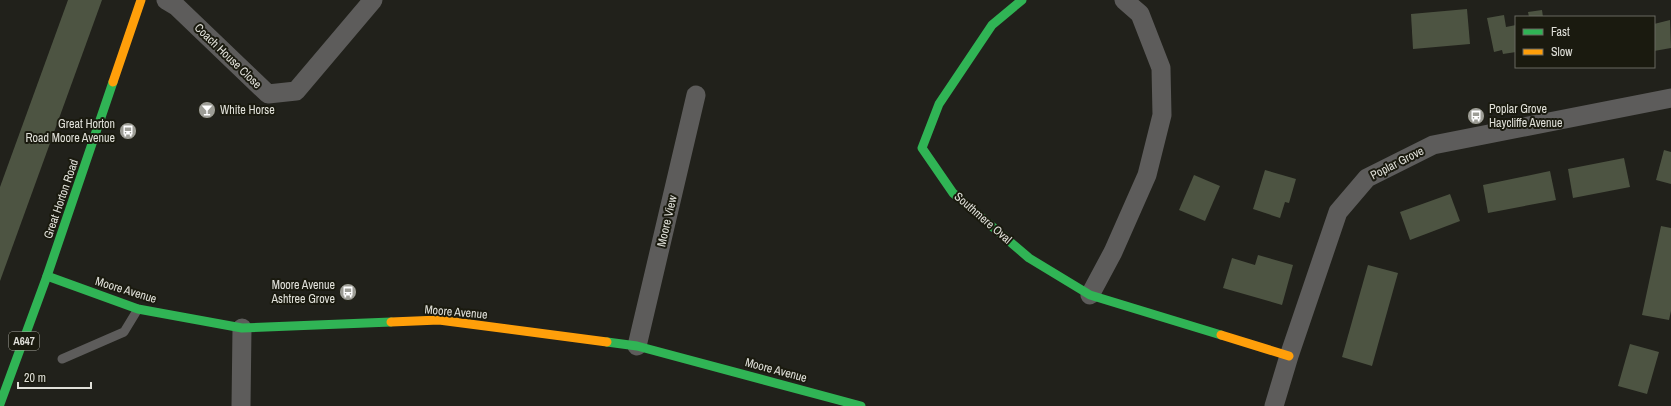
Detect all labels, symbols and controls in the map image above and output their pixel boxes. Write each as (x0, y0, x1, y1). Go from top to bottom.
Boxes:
legend (1515, 16, 1655, 68)
street label: Coach House Close (191, 20, 265, 92)
text: Fast (1551, 24, 1570, 40)
text: Slow (1551, 44, 1573, 60)
bar icon: White Horse (197, 100, 217, 120)
place label: Poplar Grove Haycliffe Avenue (1489, 101, 1563, 131)
place label: White Horse (220, 102, 275, 118)
bus stop icon: Poplar Grove Haycliffe Avenue (1466, 106, 1486, 126)
place label: Great Horton Road Moore Avenue (25, 116, 115, 146)
bus stop icon: Great Horton Road Moore Avenue (118, 121, 138, 141)
street label: Poplar Grove (1368, 143, 1426, 183)
street label: Great Horton Road (40, 157, 82, 241)
street label: Southmere Oval (951, 189, 1015, 247)
street label: Moore View (653, 193, 681, 248)
street label: Moore Avenue (93, 273, 159, 307)
place label: Moore Avenue Ashtree Grove (271, 277, 335, 307)
bus stop icon: Moore Avenue Ashtree Grove (338, 282, 358, 302)
street label: Moore Avenue (424, 301, 488, 323)
road number: A647 (9, 332, 39, 350)
street label: Moore Avenue (743, 354, 809, 386)
scale bar (18, 364, 91, 390)
text: 20 m (24, 370, 46, 386)

